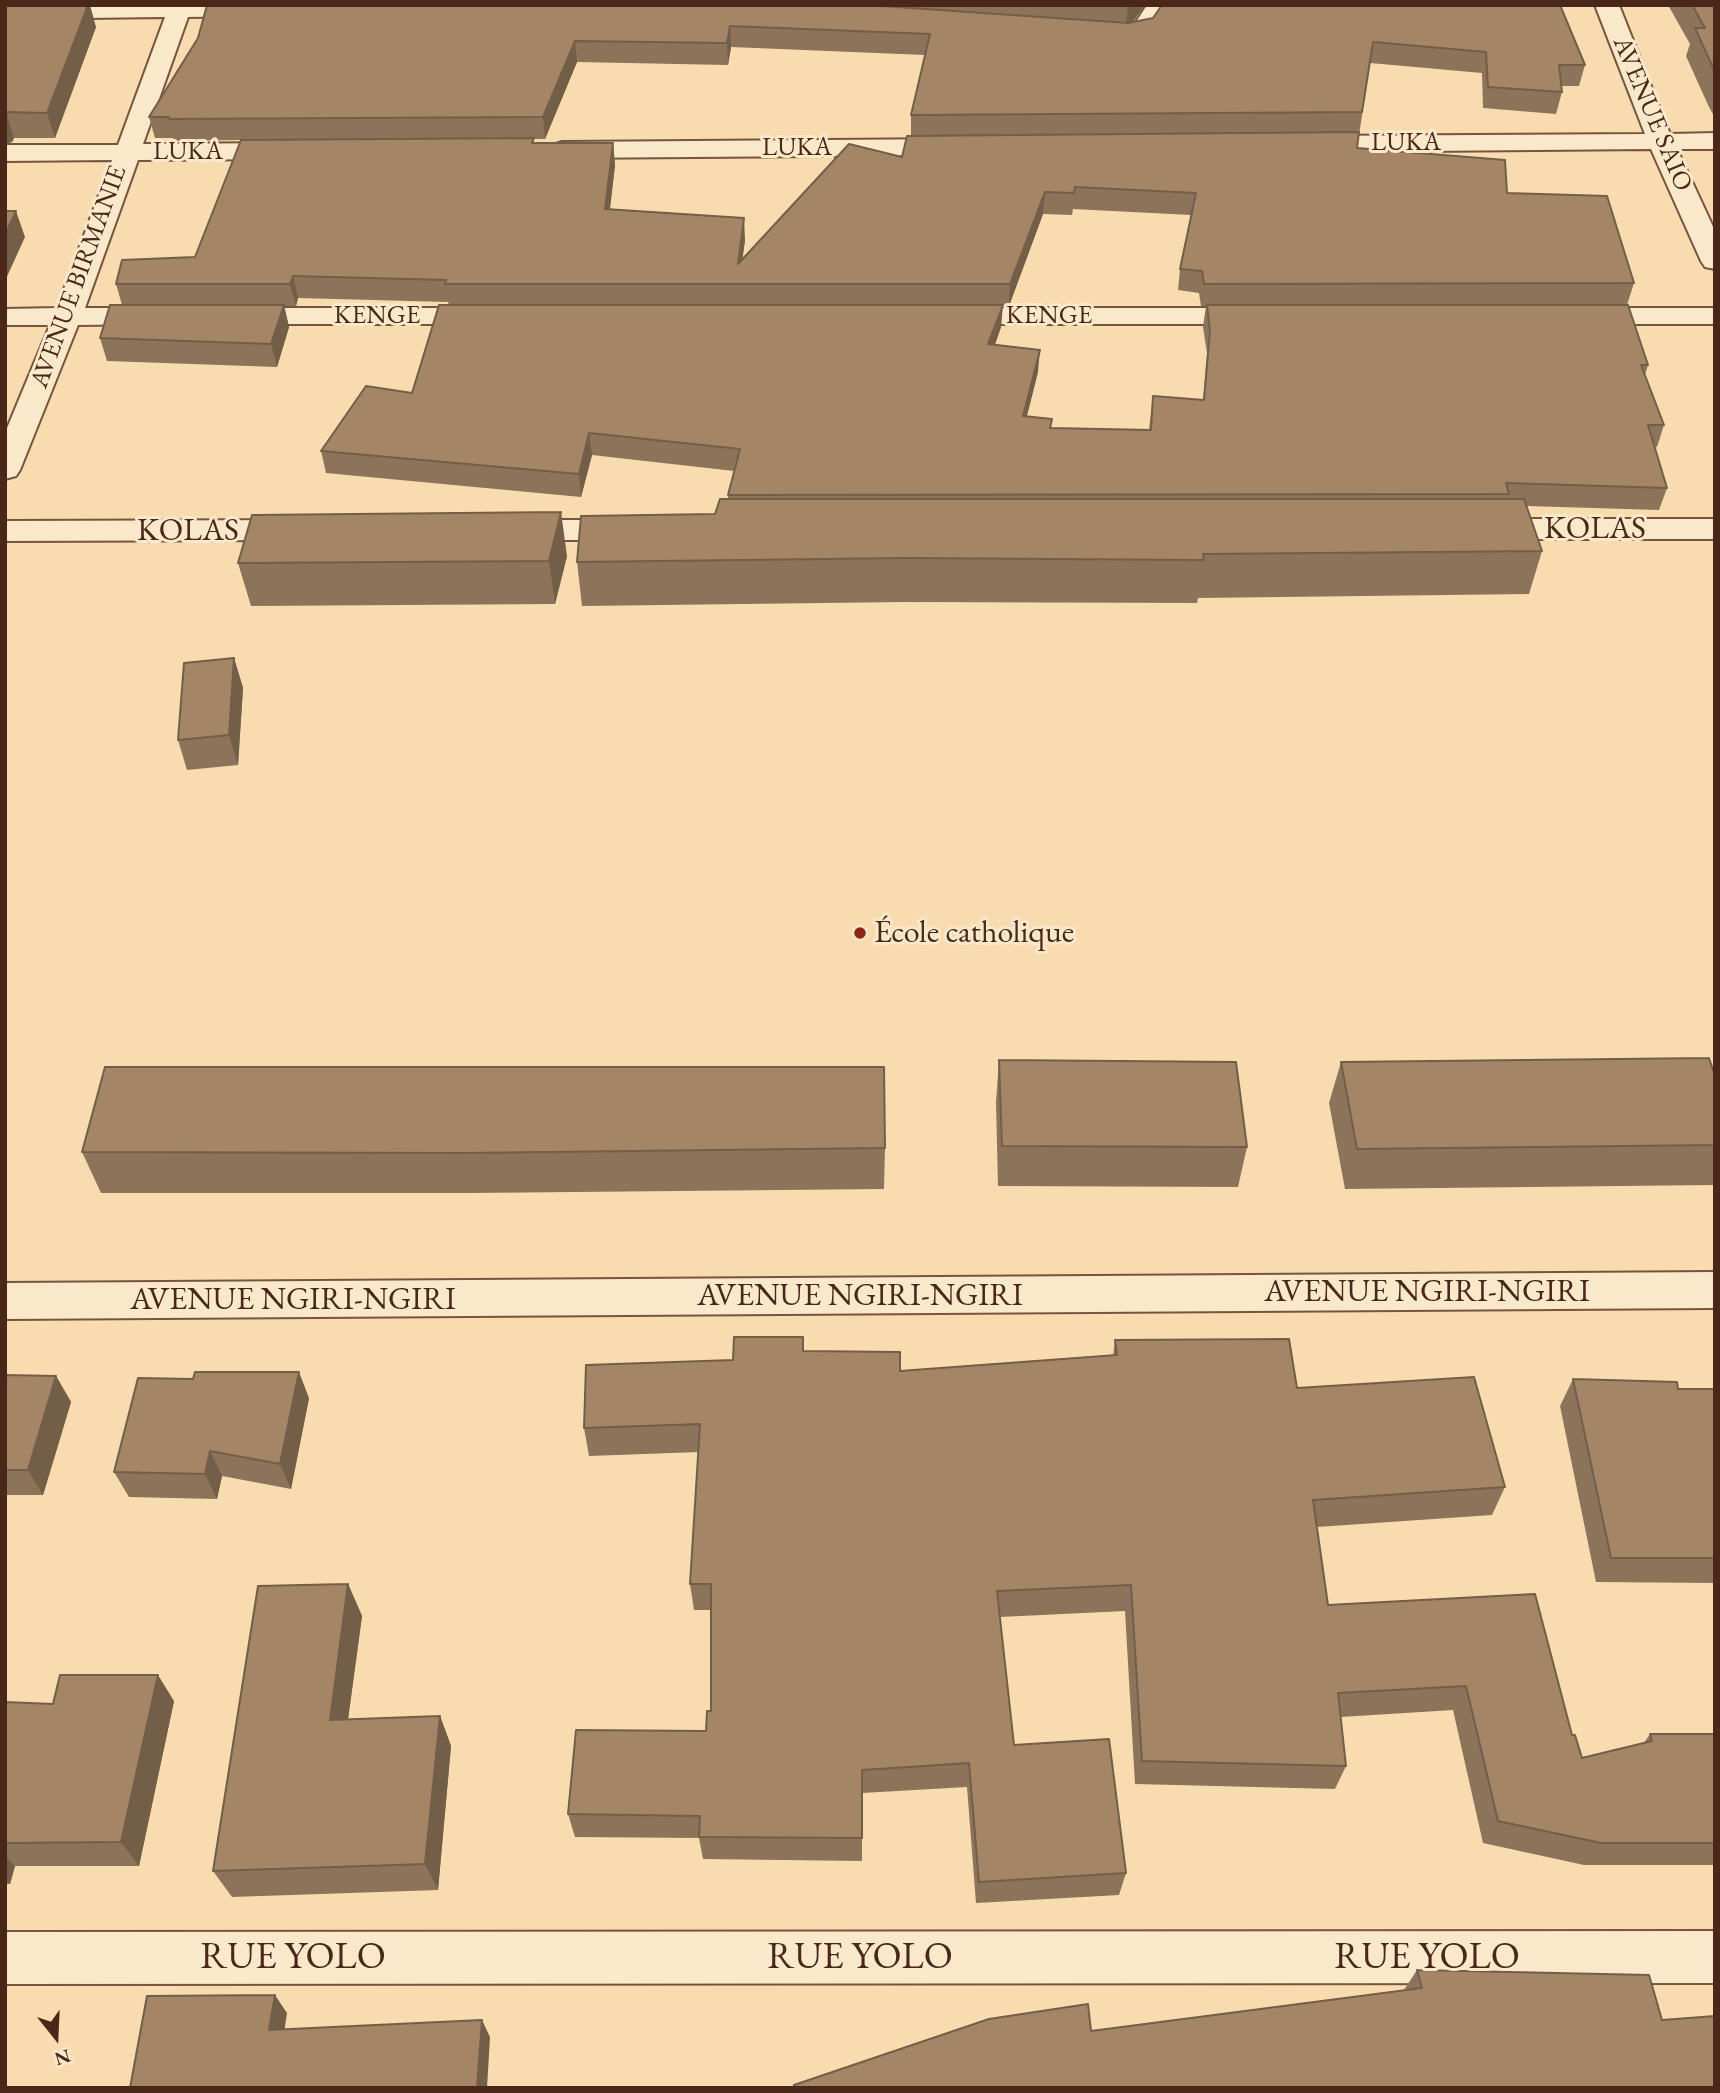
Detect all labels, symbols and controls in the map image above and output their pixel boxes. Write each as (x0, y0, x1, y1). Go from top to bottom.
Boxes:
street label: AVENUE SAIO (1605, 32, 1699, 196)
street label: LUKA (1371, 127, 1441, 159)
street label: LUKA (762, 132, 832, 164)
street label: LUKA (153, 136, 223, 168)
street label: AVENUE BIRMANIE (24, 162, 134, 392)
street label: KENGE (334, 300, 420, 332)
street label: KENGE (1006, 300, 1092, 332)
street label: KOLAS (1544, 510, 1646, 548)
street label: KOLAS (137, 512, 239, 550)
place label: École catholique (874, 914, 1074, 952)
marker: École catholique (852, 925, 868, 941)
street label: AVENUE NGIRI-NGIRI (1264, 1273, 1590, 1311)
street label: AVENUE NGIRI-NGIRI (697, 1277, 1023, 1315)
street label: AVENUE NGIRI-NGIRI (130, 1281, 456, 1319)
street label: RUE YOLO (200, 1935, 386, 1981)
street label: RUE YOLO (767, 1935, 953, 1981)
street label: RUE YOLO (1334, 1935, 1520, 1981)
north arrow (21, 2002, 91, 2072)
text: N (51, 2043, 74, 2072)

